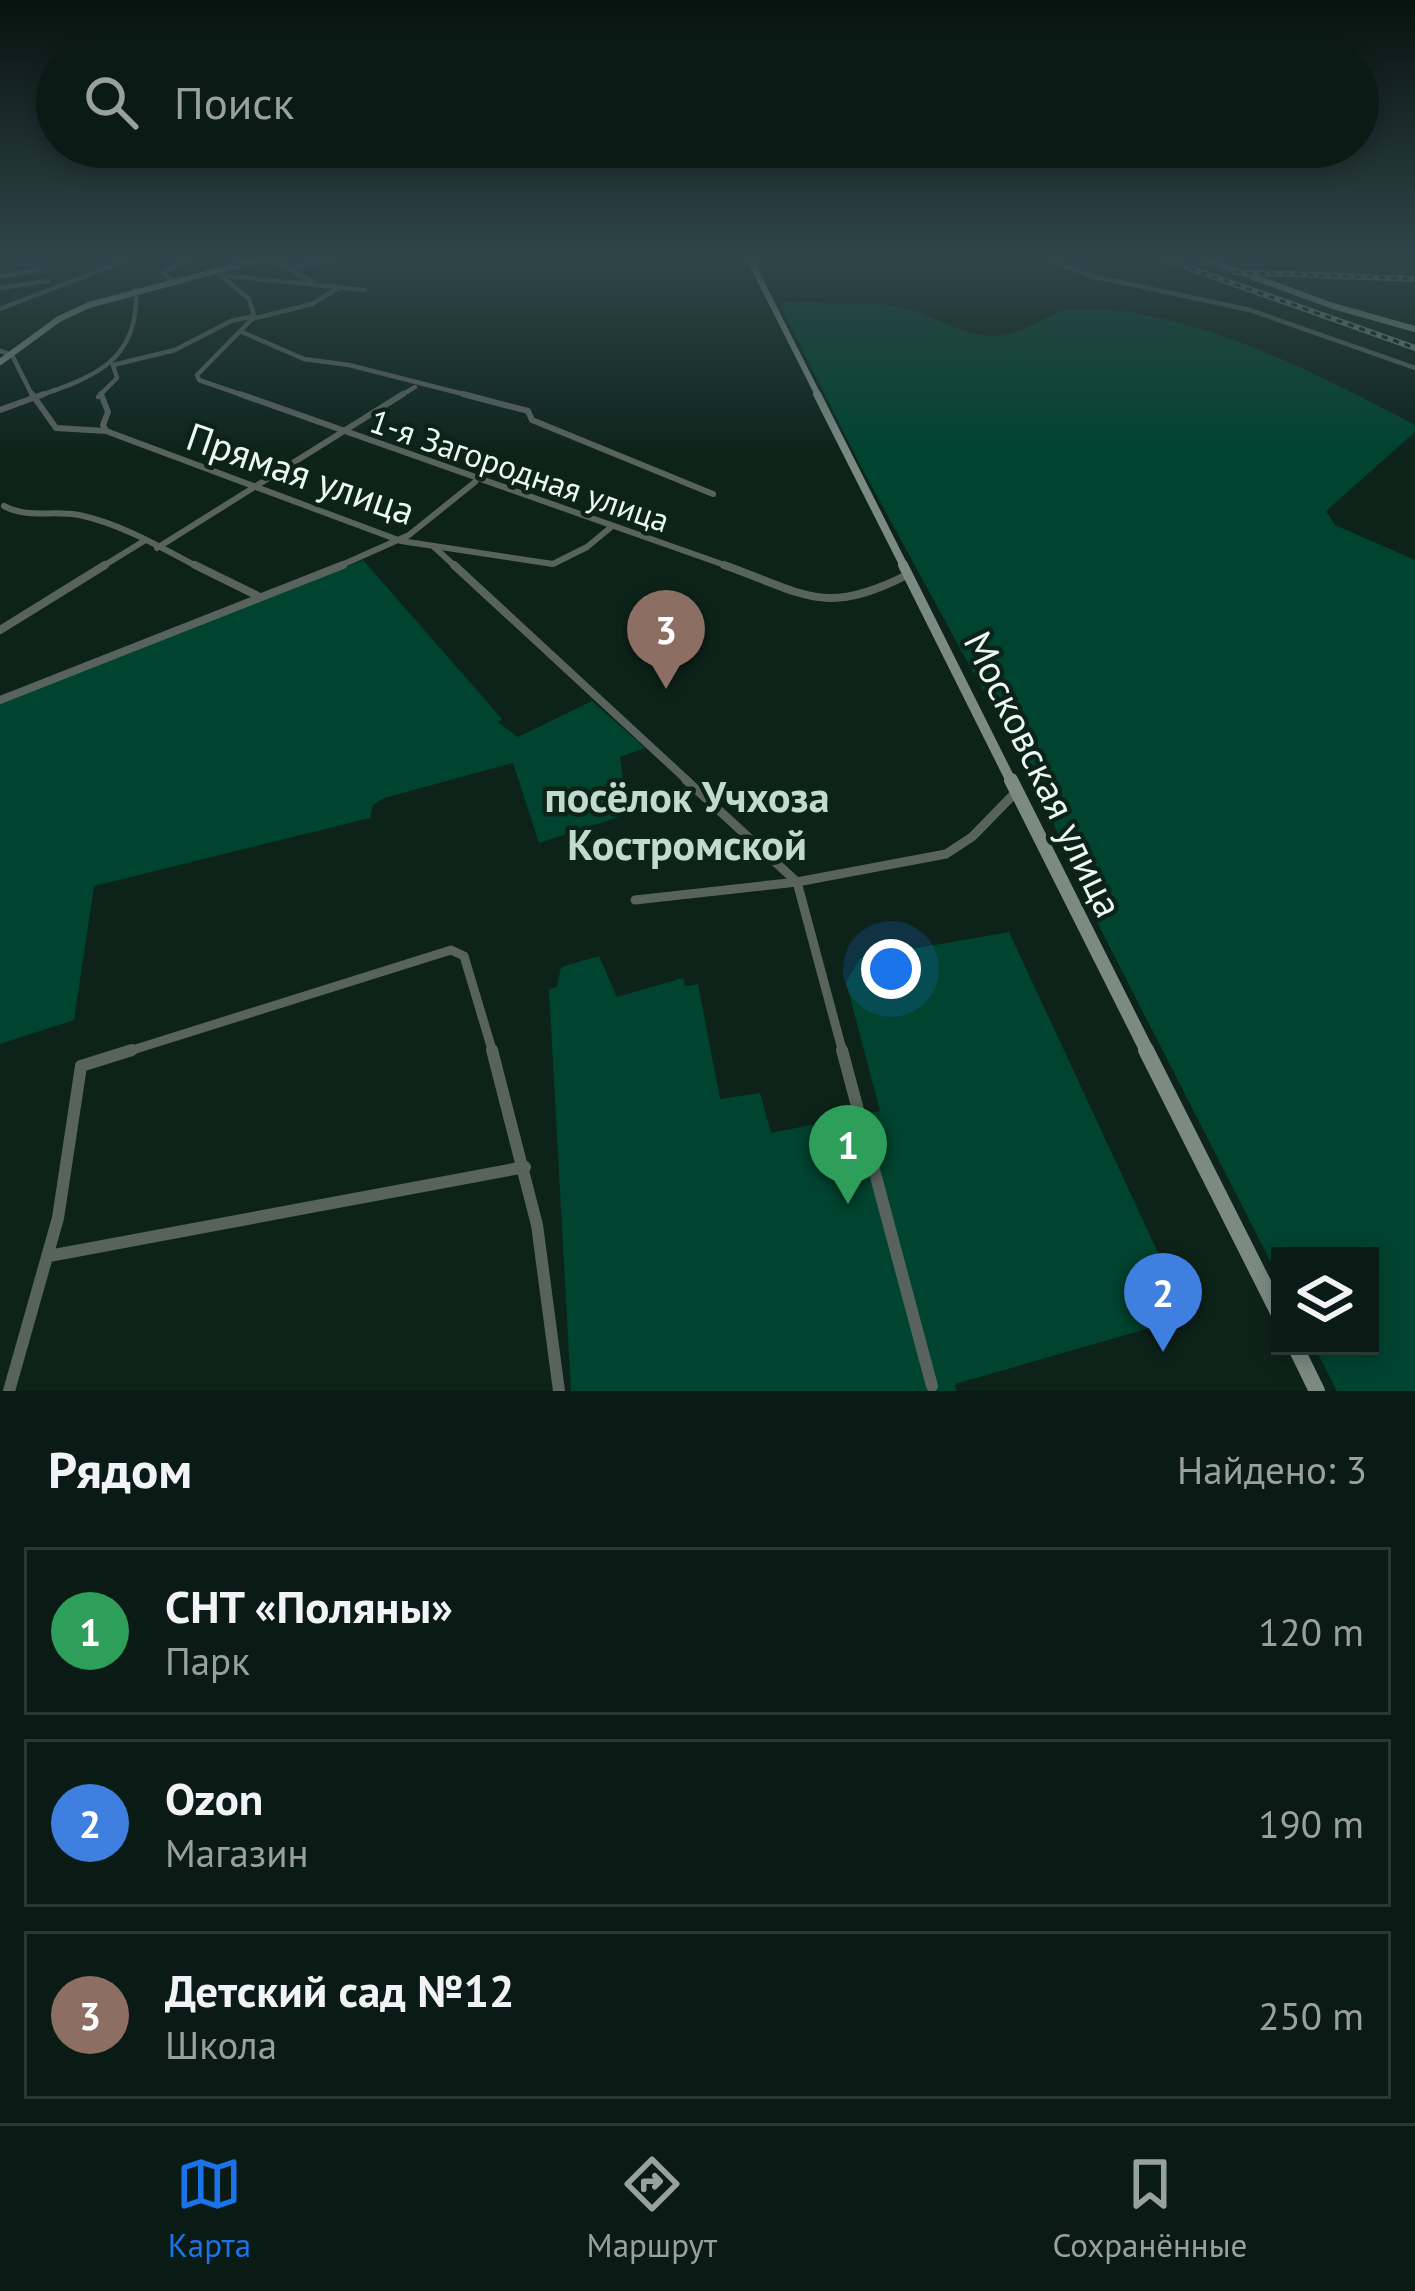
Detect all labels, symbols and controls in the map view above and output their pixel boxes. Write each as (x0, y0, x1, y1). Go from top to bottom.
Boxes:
search box (36, 36, 1379, 168)
icon: search (78, 69, 144, 135)
text: Поиск (174, 73, 294, 131)
street label: 1-я Загородная улица (365, 399, 675, 541)
street label: Прямая улица (180, 410, 422, 536)
pin: 3 (627, 590, 705, 689)
street label: Московская улица (953, 623, 1135, 925)
district label: посёлок Учхоза Костромской (544, 769, 830, 872)
your location (861, 939, 921, 999)
pin: 1 (809, 1105, 887, 1204)
map controls (1271, 1247, 1379, 1355)
button: layers (1271, 1247, 1379, 1355)
pin: 2 (1124, 1253, 1202, 1352)
text: Рядом (48, 1436, 192, 1502)
text: Найдено: 3 (1177, 1444, 1367, 1495)
text: СНТ «Поляны» (165, 1577, 453, 1635)
text: 1 (79, 1606, 101, 1657)
text: 120 m (1258, 1606, 1364, 1657)
text: Парк (165, 1635, 250, 1686)
text: Ozon (165, 1769, 263, 1827)
text: 2 (79, 1798, 101, 1849)
text: 190 m (1258, 1798, 1364, 1849)
text: Магазин (165, 1827, 308, 1878)
text: Детский сад №12 (165, 1961, 515, 2019)
text: 3 (79, 1990, 101, 2041)
text: 250 m (1258, 1990, 1364, 2041)
text: Школа (165, 2019, 277, 2070)
tab: Карта (168, 2151, 251, 2266)
tab: Маршрут (587, 2151, 717, 2266)
tab: Сохранённые (1053, 2151, 1247, 2266)

